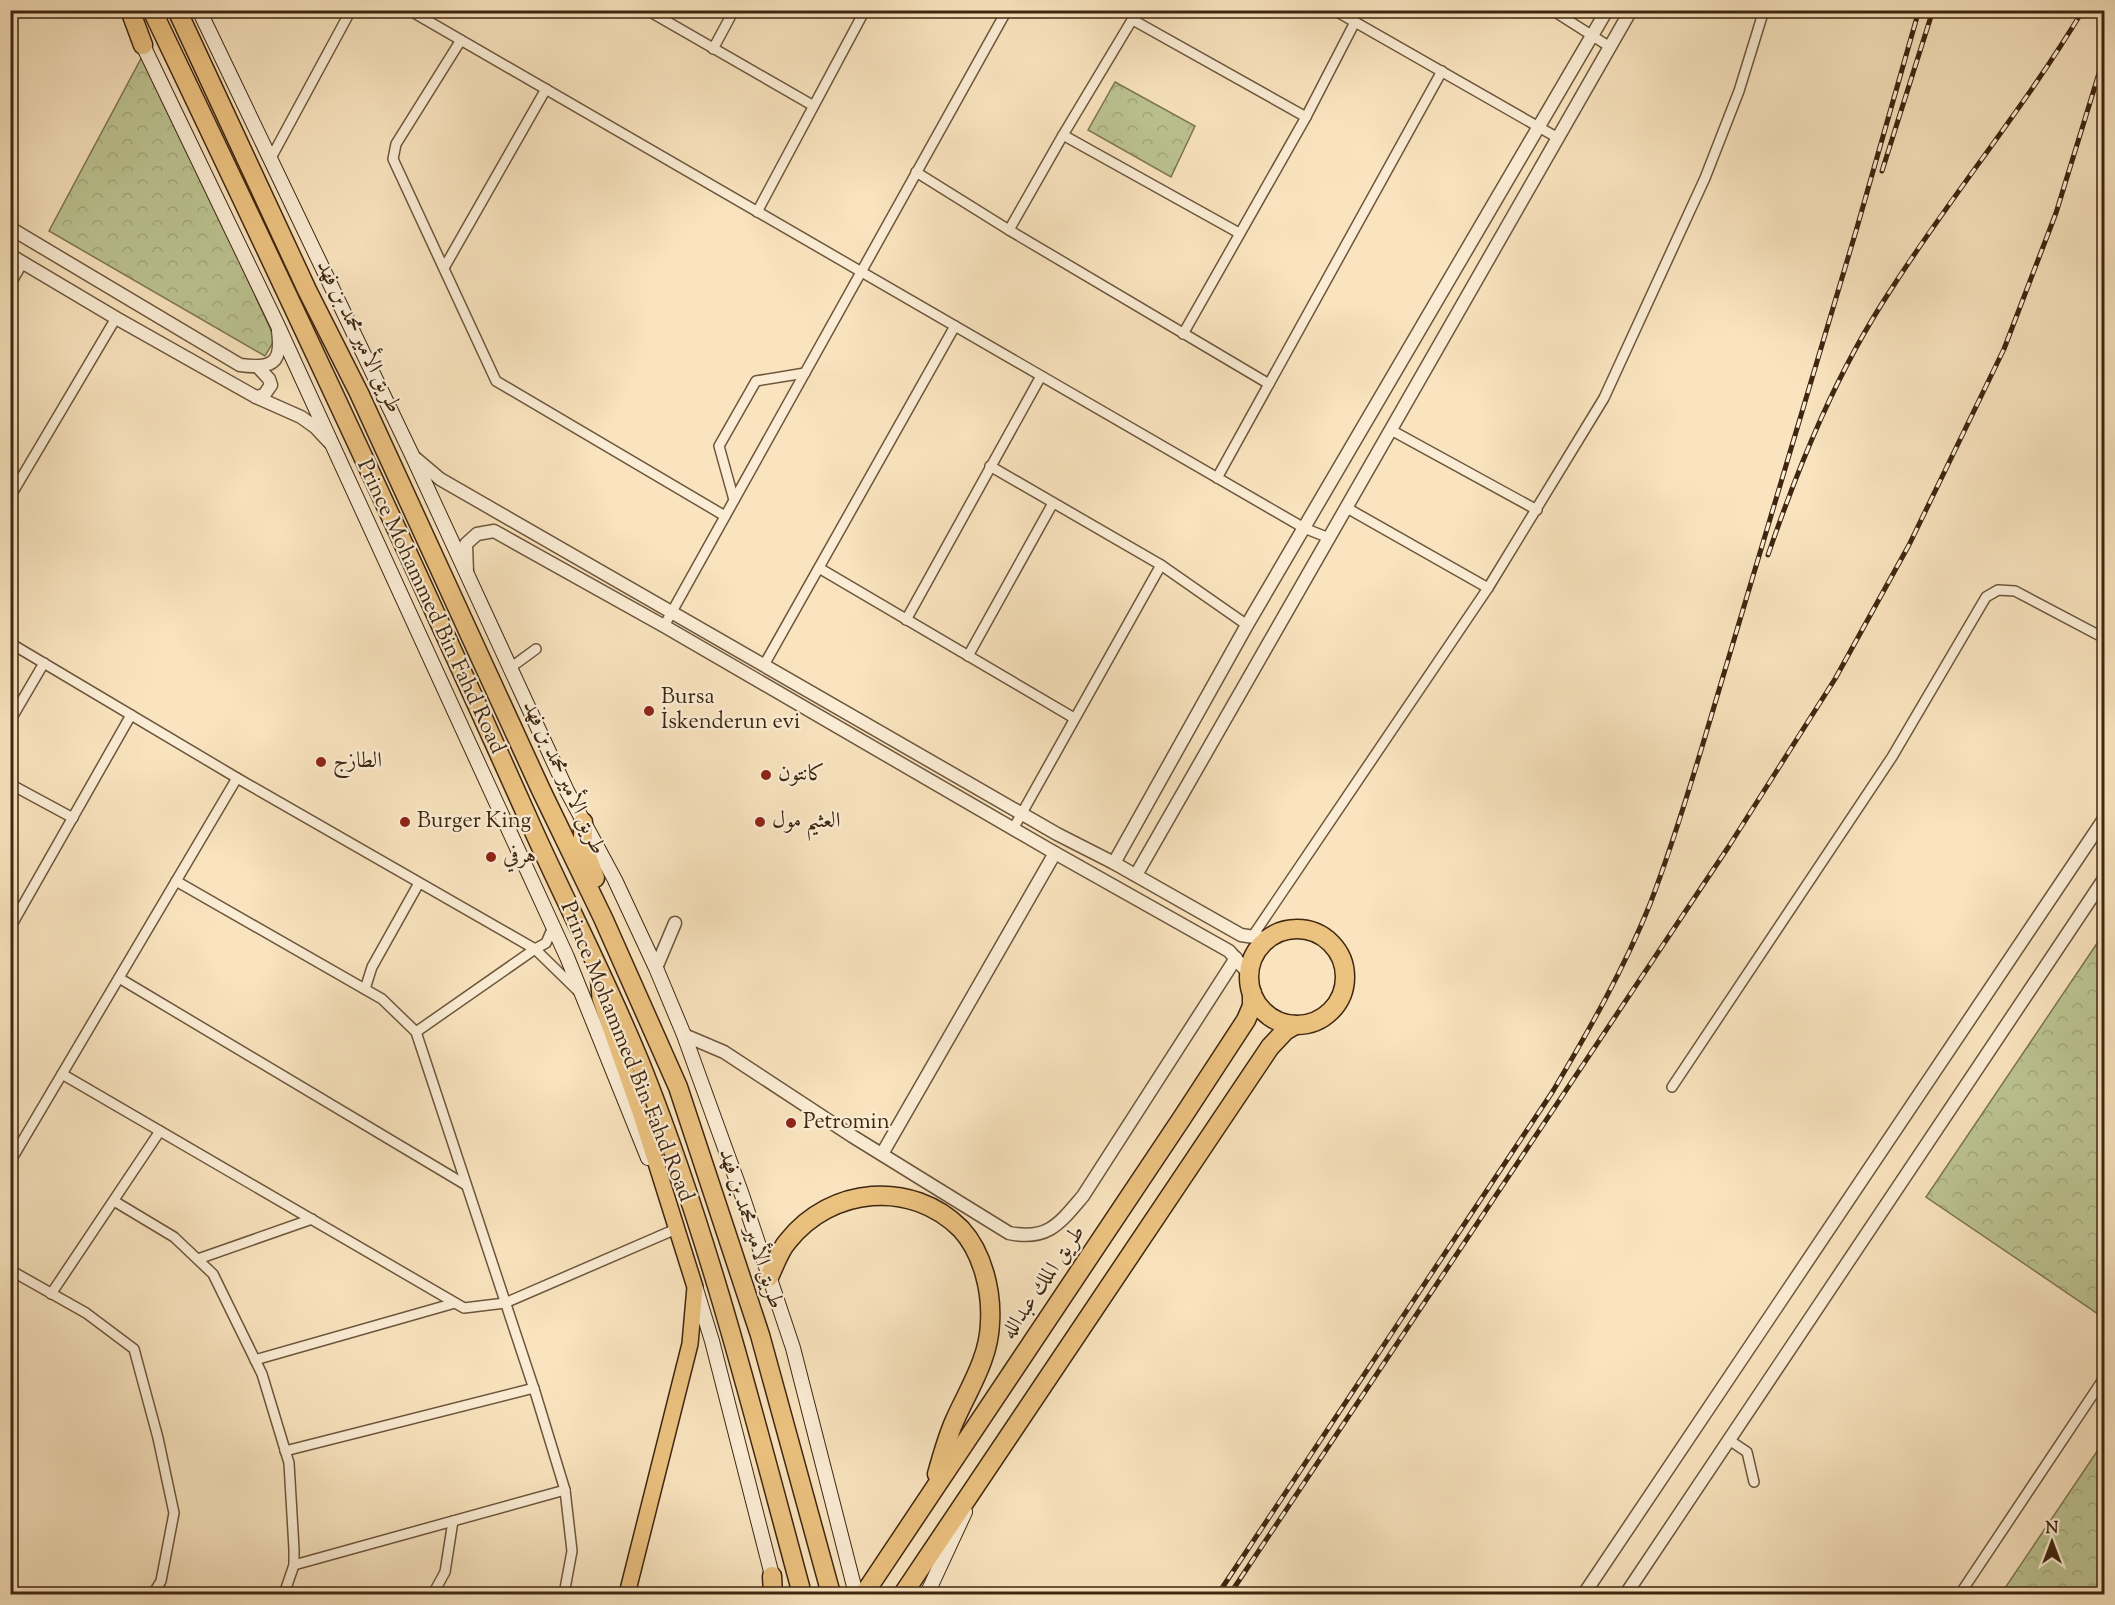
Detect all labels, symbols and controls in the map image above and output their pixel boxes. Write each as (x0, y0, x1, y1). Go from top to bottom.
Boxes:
street label: طريق الأمير محمد بن فهد (307, 254, 411, 419)
street label: Prince Mohammed Bin Fahd Road (348, 454, 512, 760)
place label: Bursa İskenderun evi (661, 682, 800, 739)
street label: طريق الأمير محمد بن فهد (513, 695, 615, 860)
marker: Bursa İskenderun evi (642, 704, 656, 718)
place label: الطازج (333, 746, 382, 779)
marker: الطازج (314, 755, 328, 769)
place label: كانتون (778, 759, 825, 791)
marker: كانتون (759, 768, 773, 782)
place label: Burger King (417, 806, 532, 838)
place label: العثيم مول (772, 806, 840, 841)
marker: Burger King (398, 815, 412, 829)
marker: العثيم مول (753, 815, 767, 829)
place label: هرفي (503, 841, 536, 873)
marker: هرفي (484, 850, 498, 864)
street label: Prince Mohammed Bin Fahd Road (551, 897, 701, 1207)
place label: Petromin (803, 1107, 890, 1139)
marker: Petromin (784, 1116, 798, 1130)
street label: طريق الأمير محمد بن فهد (709, 1144, 793, 1313)
street label: طريق الملك عبدالله (994, 1219, 1094, 1347)
north arrow (2022, 1512, 2082, 1572)
text: N (2046, 1518, 2059, 1541)

